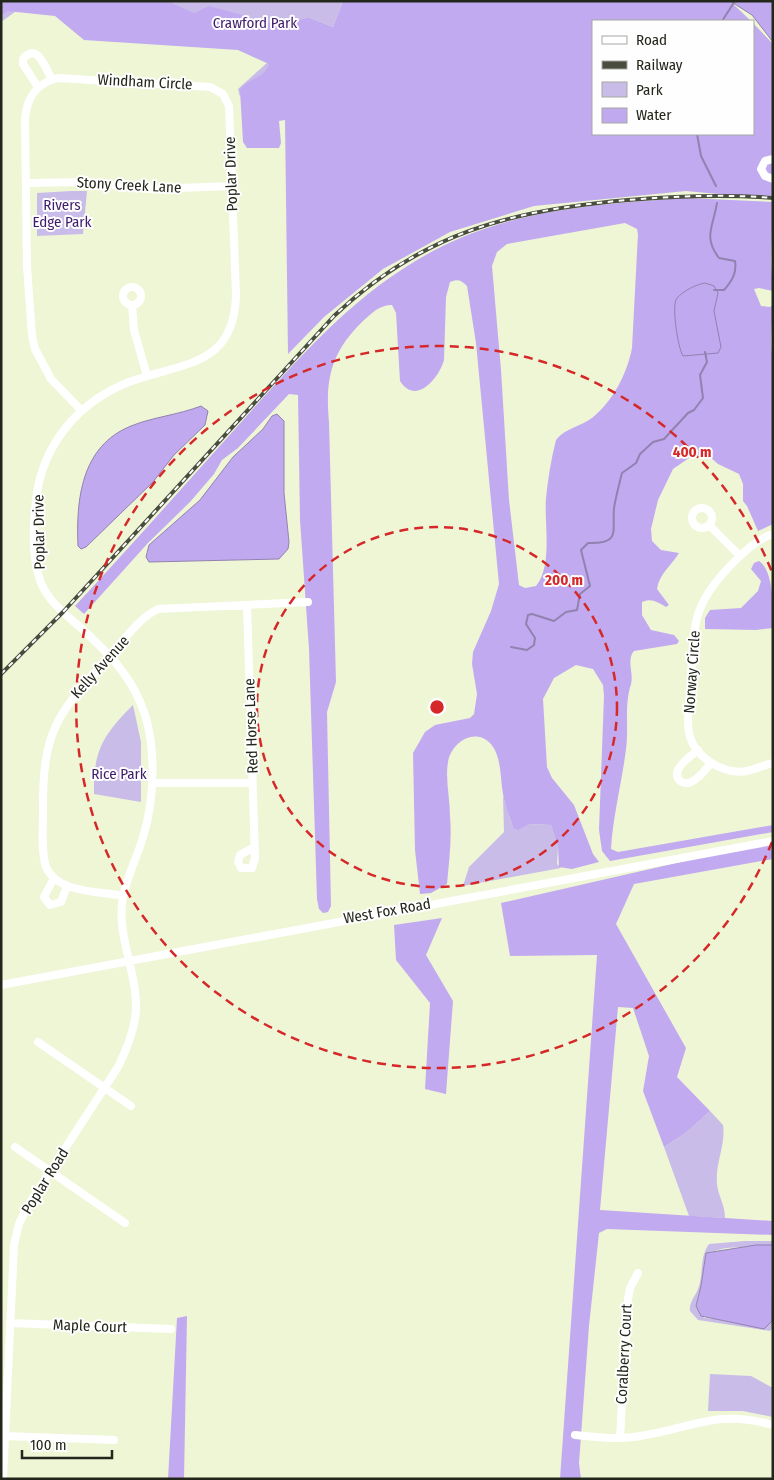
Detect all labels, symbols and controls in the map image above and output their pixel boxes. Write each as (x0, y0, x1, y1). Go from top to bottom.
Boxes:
park label: Crawford Park (213, 14, 297, 32)
legend (592, 20, 754, 135)
text: Road (636, 31, 667, 49)
text: Railway (636, 56, 683, 74)
street label: Windham Circle (97, 71, 193, 93)
text: Park (636, 81, 663, 99)
text: Water (636, 106, 672, 124)
street label: Poplar Drive (221, 136, 241, 212)
street label: Stony Creek Lane (76, 173, 182, 197)
park label: Rivers Edge Park (32, 196, 92, 231)
text: 400 m (673, 443, 711, 461)
street label: Poplar Drive (29, 494, 49, 570)
text: 200 m (544, 571, 583, 589)
street label: Norway Circle (680, 630, 704, 714)
street label: Kelly Avenue (67, 632, 133, 702)
street label: Red Horse Lane (240, 678, 262, 774)
centre of rings (428, 698, 446, 716)
park label: Rice Park (91, 765, 147, 783)
street label: West Fox Road (342, 894, 432, 928)
street label: Poplar Road (18, 1145, 72, 1217)
street label: Coralberry Court (612, 1303, 636, 1405)
street label: Maple Court (53, 1316, 127, 1336)
scale bar (22, 1428, 112, 1460)
text: 100 m (30, 1436, 67, 1454)

